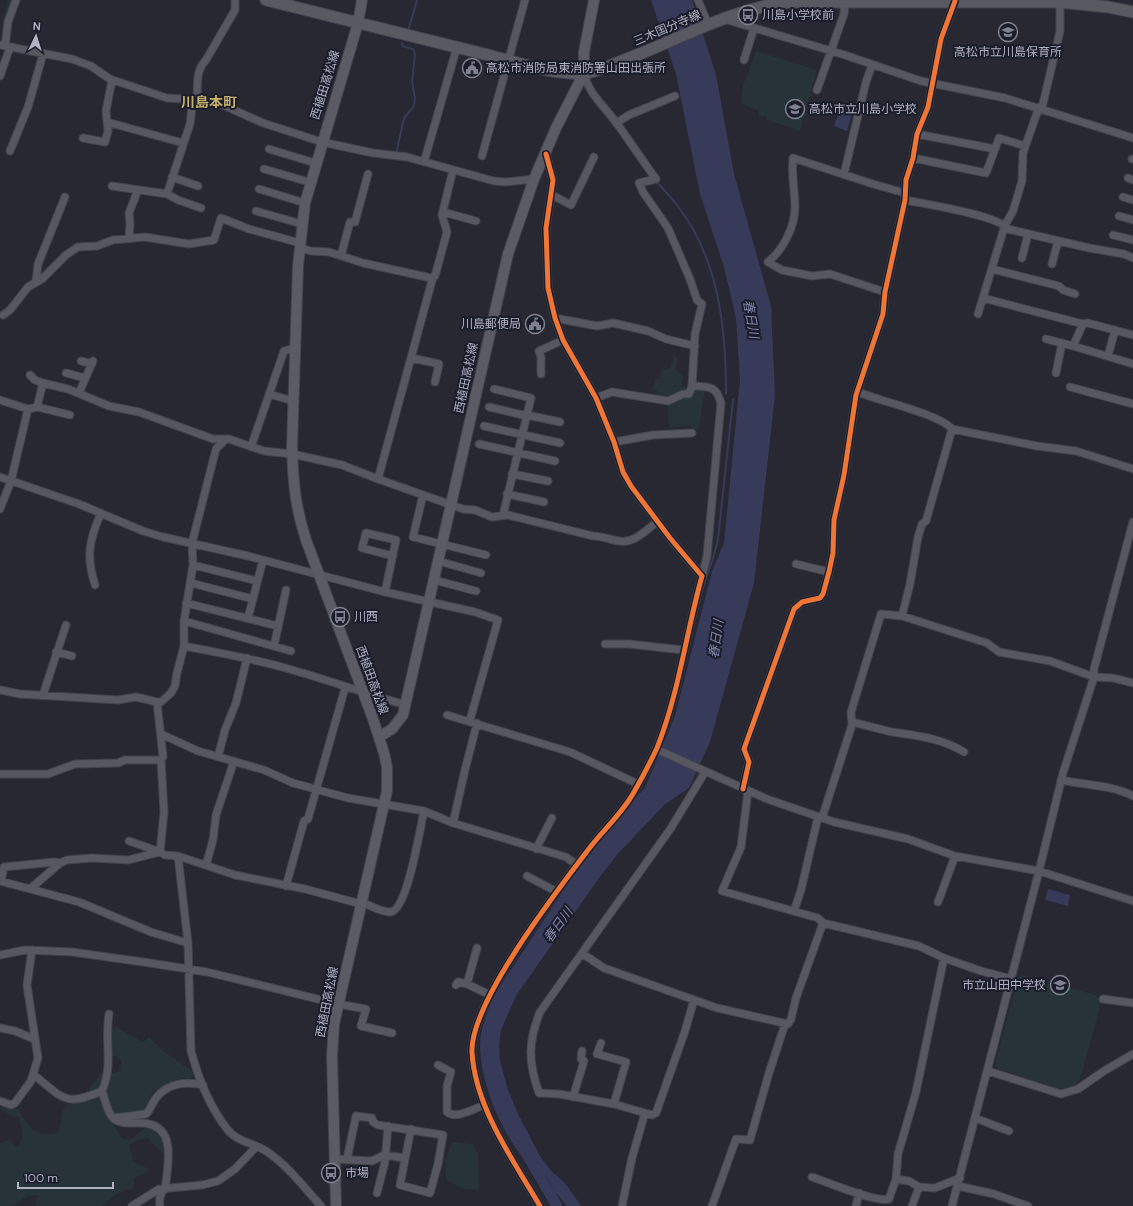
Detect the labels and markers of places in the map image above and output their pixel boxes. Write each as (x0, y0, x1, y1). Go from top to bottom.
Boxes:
bus stop icon: 川島小学校前 (737, 4, 759, 26)
place label: 川島小学校前 (762, 7, 834, 23)
school or university icon: 高松市立川島保育所 (997, 21, 1019, 43)
place label: 高松市立川島保育所 (954, 44, 1062, 60)
public building icon: 高松市消防局東消防署山田出張所 (461, 57, 483, 79)
place label: 高松市消防局東消防署山田出張所 (486, 60, 666, 76)
school or university icon: 高松市立川島小学校 (784, 98, 806, 120)
place label: 高松市立川島小学校 (809, 101, 917, 117)
public building icon: 川島郵便局 (524, 313, 546, 335)
place label: 川島郵便局 (461, 316, 521, 332)
bus stop icon: 川西 (329, 606, 351, 628)
place label: 川西 (354, 609, 378, 625)
school or university icon: 市立山田中学校 (1049, 974, 1071, 996)
place label: 市立山田中学校 (962, 977, 1046, 993)
bus stop icon: 市場 (320, 1162, 342, 1184)
place label: 市場 (345, 1165, 369, 1181)

